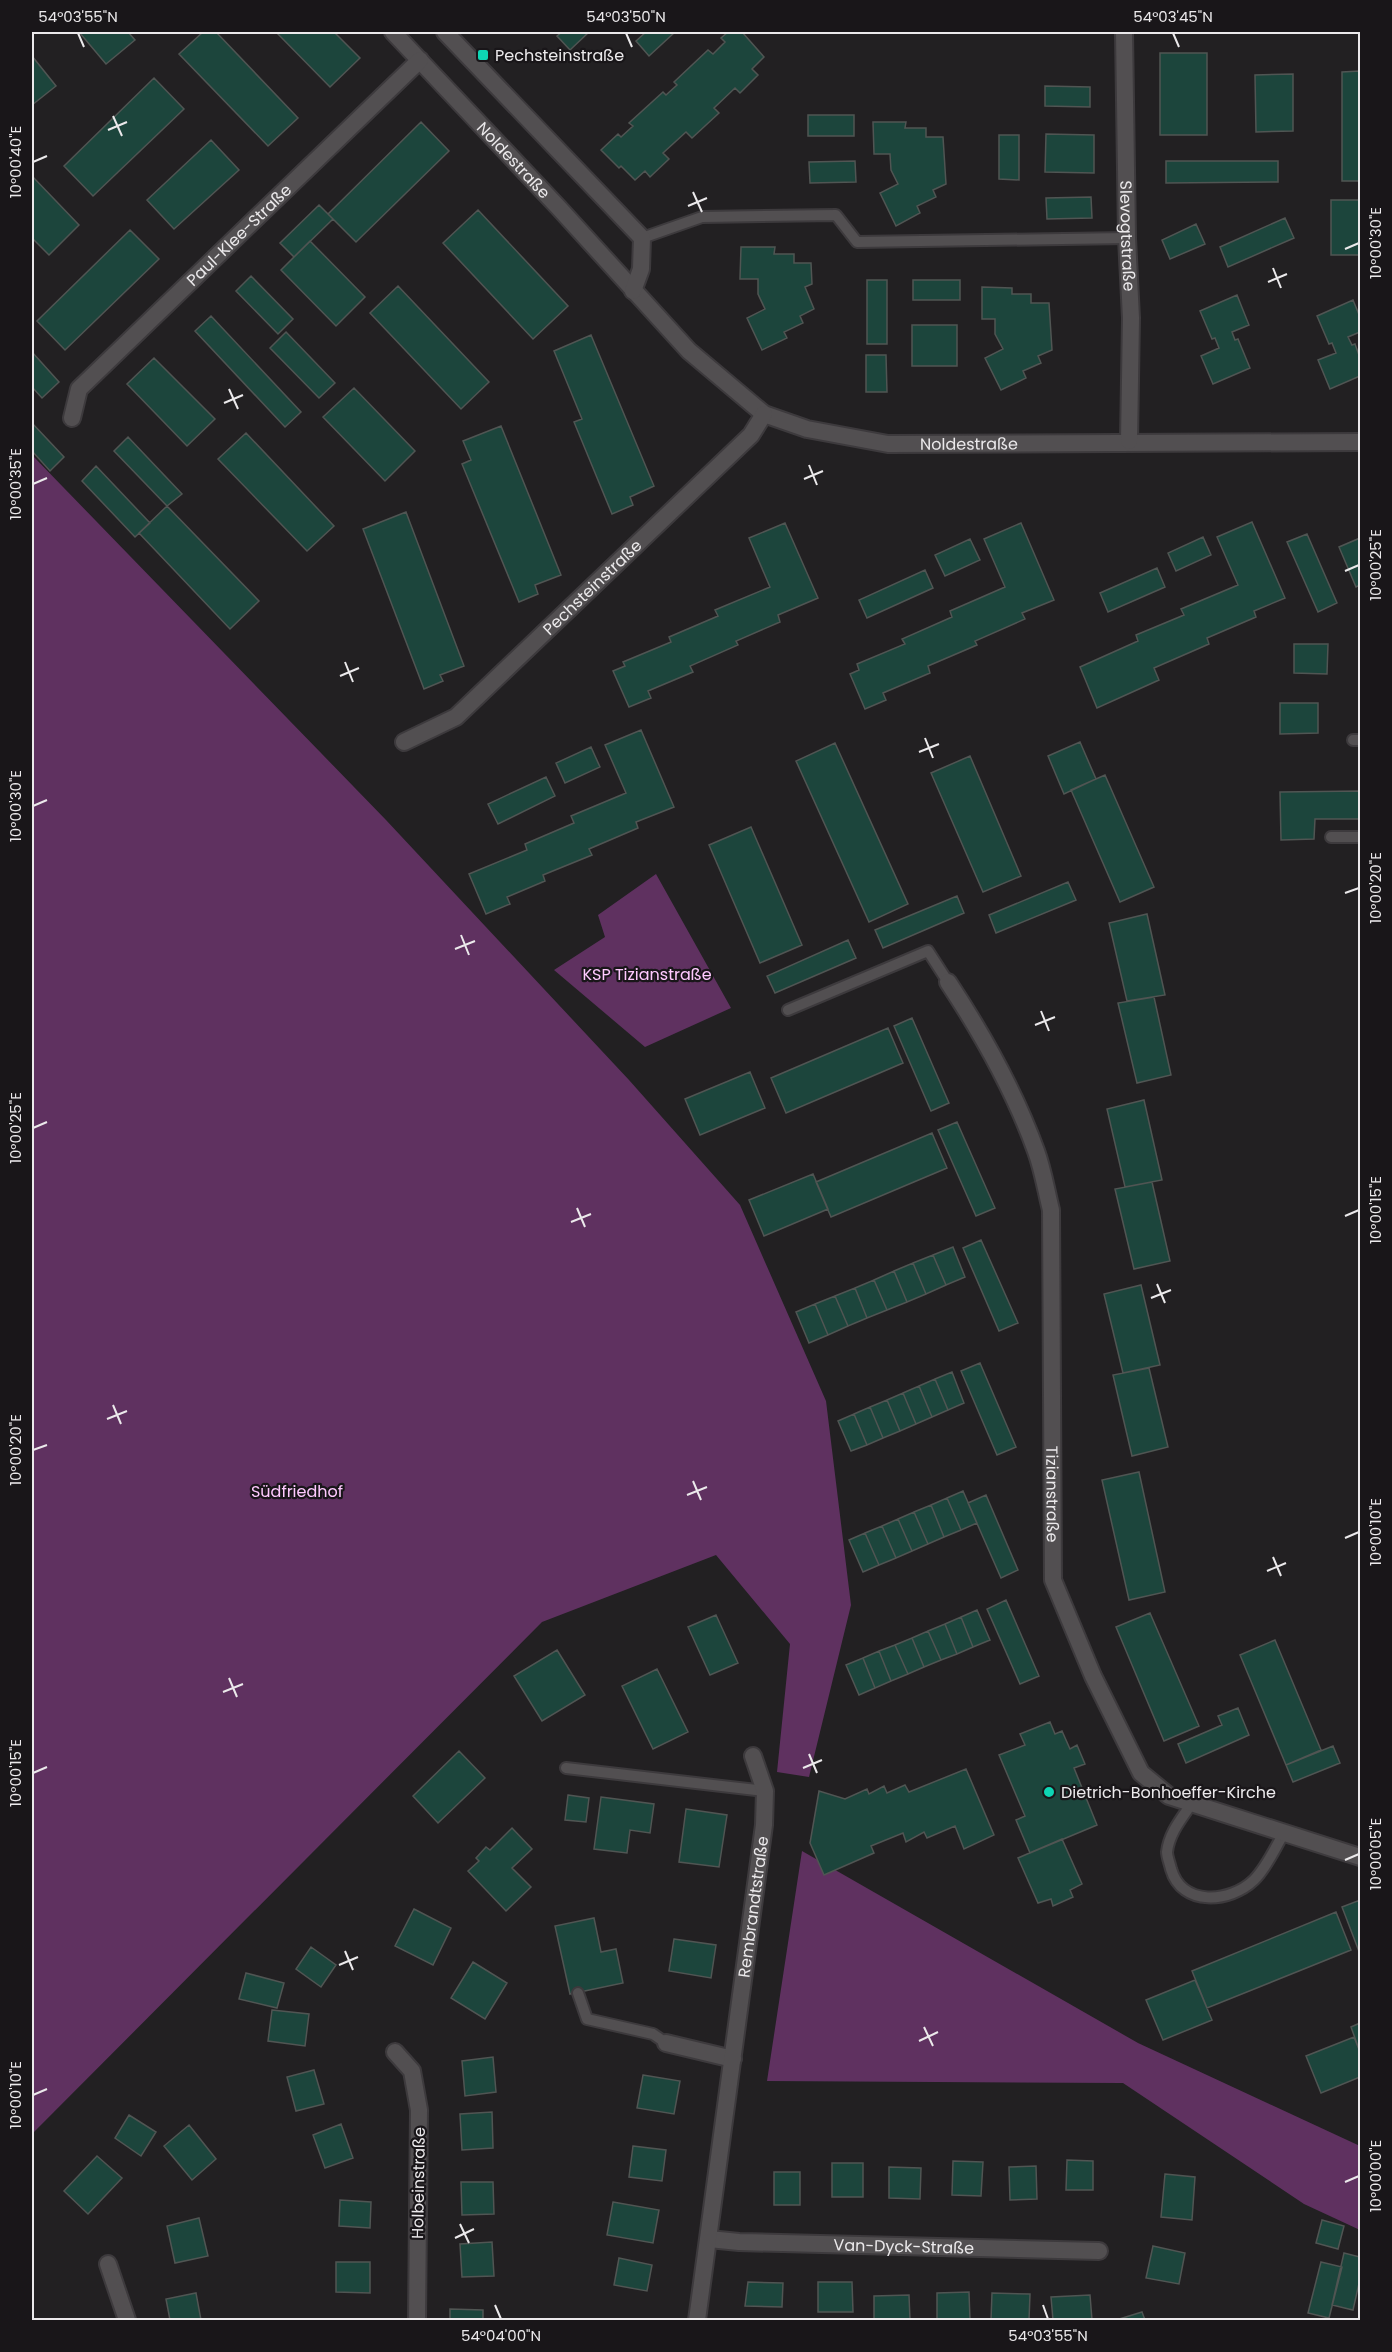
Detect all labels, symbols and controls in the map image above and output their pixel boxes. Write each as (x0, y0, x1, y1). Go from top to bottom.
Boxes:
text: 54°03'55"N (38, 6, 118, 27)
text: 54°03'50"N (586, 6, 666, 27)
text: 54°03'45"N (1133, 6, 1213, 27)
place label: Pechsteinstraße (495, 44, 624, 67)
marker: Pechsteinstraße (476, 48, 490, 62)
street label: Noldestraße (471, 117, 555, 204)
text: 10°00'40"E (5, 126, 26, 198)
street label: Paul-Klee-Straße (182, 179, 297, 291)
street label: Slevogtstraße (1114, 180, 1141, 292)
text: 10°00'30"E (1365, 207, 1386, 279)
street label: Noldestraße (920, 432, 1018, 456)
text: 10°00'35"E (5, 448, 26, 520)
text: 10°00'25"E (1365, 529, 1386, 601)
street label: Pechsteinstraße (538, 534, 647, 640)
text: 10°00'30"E (5, 770, 26, 842)
text: 10°00'20"E (1365, 852, 1386, 924)
park label: KSP Tizianstraße (582, 963, 712, 986)
text: 10°00'25"E (5, 1092, 26, 1164)
text: 10°00'15"E (1365, 1176, 1386, 1244)
text: 10°00'20"E (5, 1414, 26, 1486)
street label: Tizianstraße (1040, 1446, 1064, 1543)
park label: Südfriedhof (251, 1480, 343, 1503)
text: 10°00'10"E (1365, 1498, 1386, 1566)
text: 10°00'15"E (5, 1739, 26, 1807)
place label: Dietrich-Bonhoeffer-Kirche (1061, 1781, 1276, 1804)
marker: Dietrich-Bonhoeffer-Kirche (1042, 1785, 1056, 1799)
text: 10°00'05"E (1365, 1818, 1386, 1890)
street label: Rembrandtstraße (732, 1835, 774, 1979)
text: 10°00'10"E (5, 2061, 26, 2129)
street label: Holbeinstraße (406, 2127, 431, 2239)
text: 10°00'00"E (1365, 2140, 1386, 2212)
street label: Van-Dyck-Straße (833, 2233, 974, 2260)
text: 54°04'00"N (461, 2325, 541, 2346)
text: 54°03'55"N (1008, 2325, 1088, 2346)

